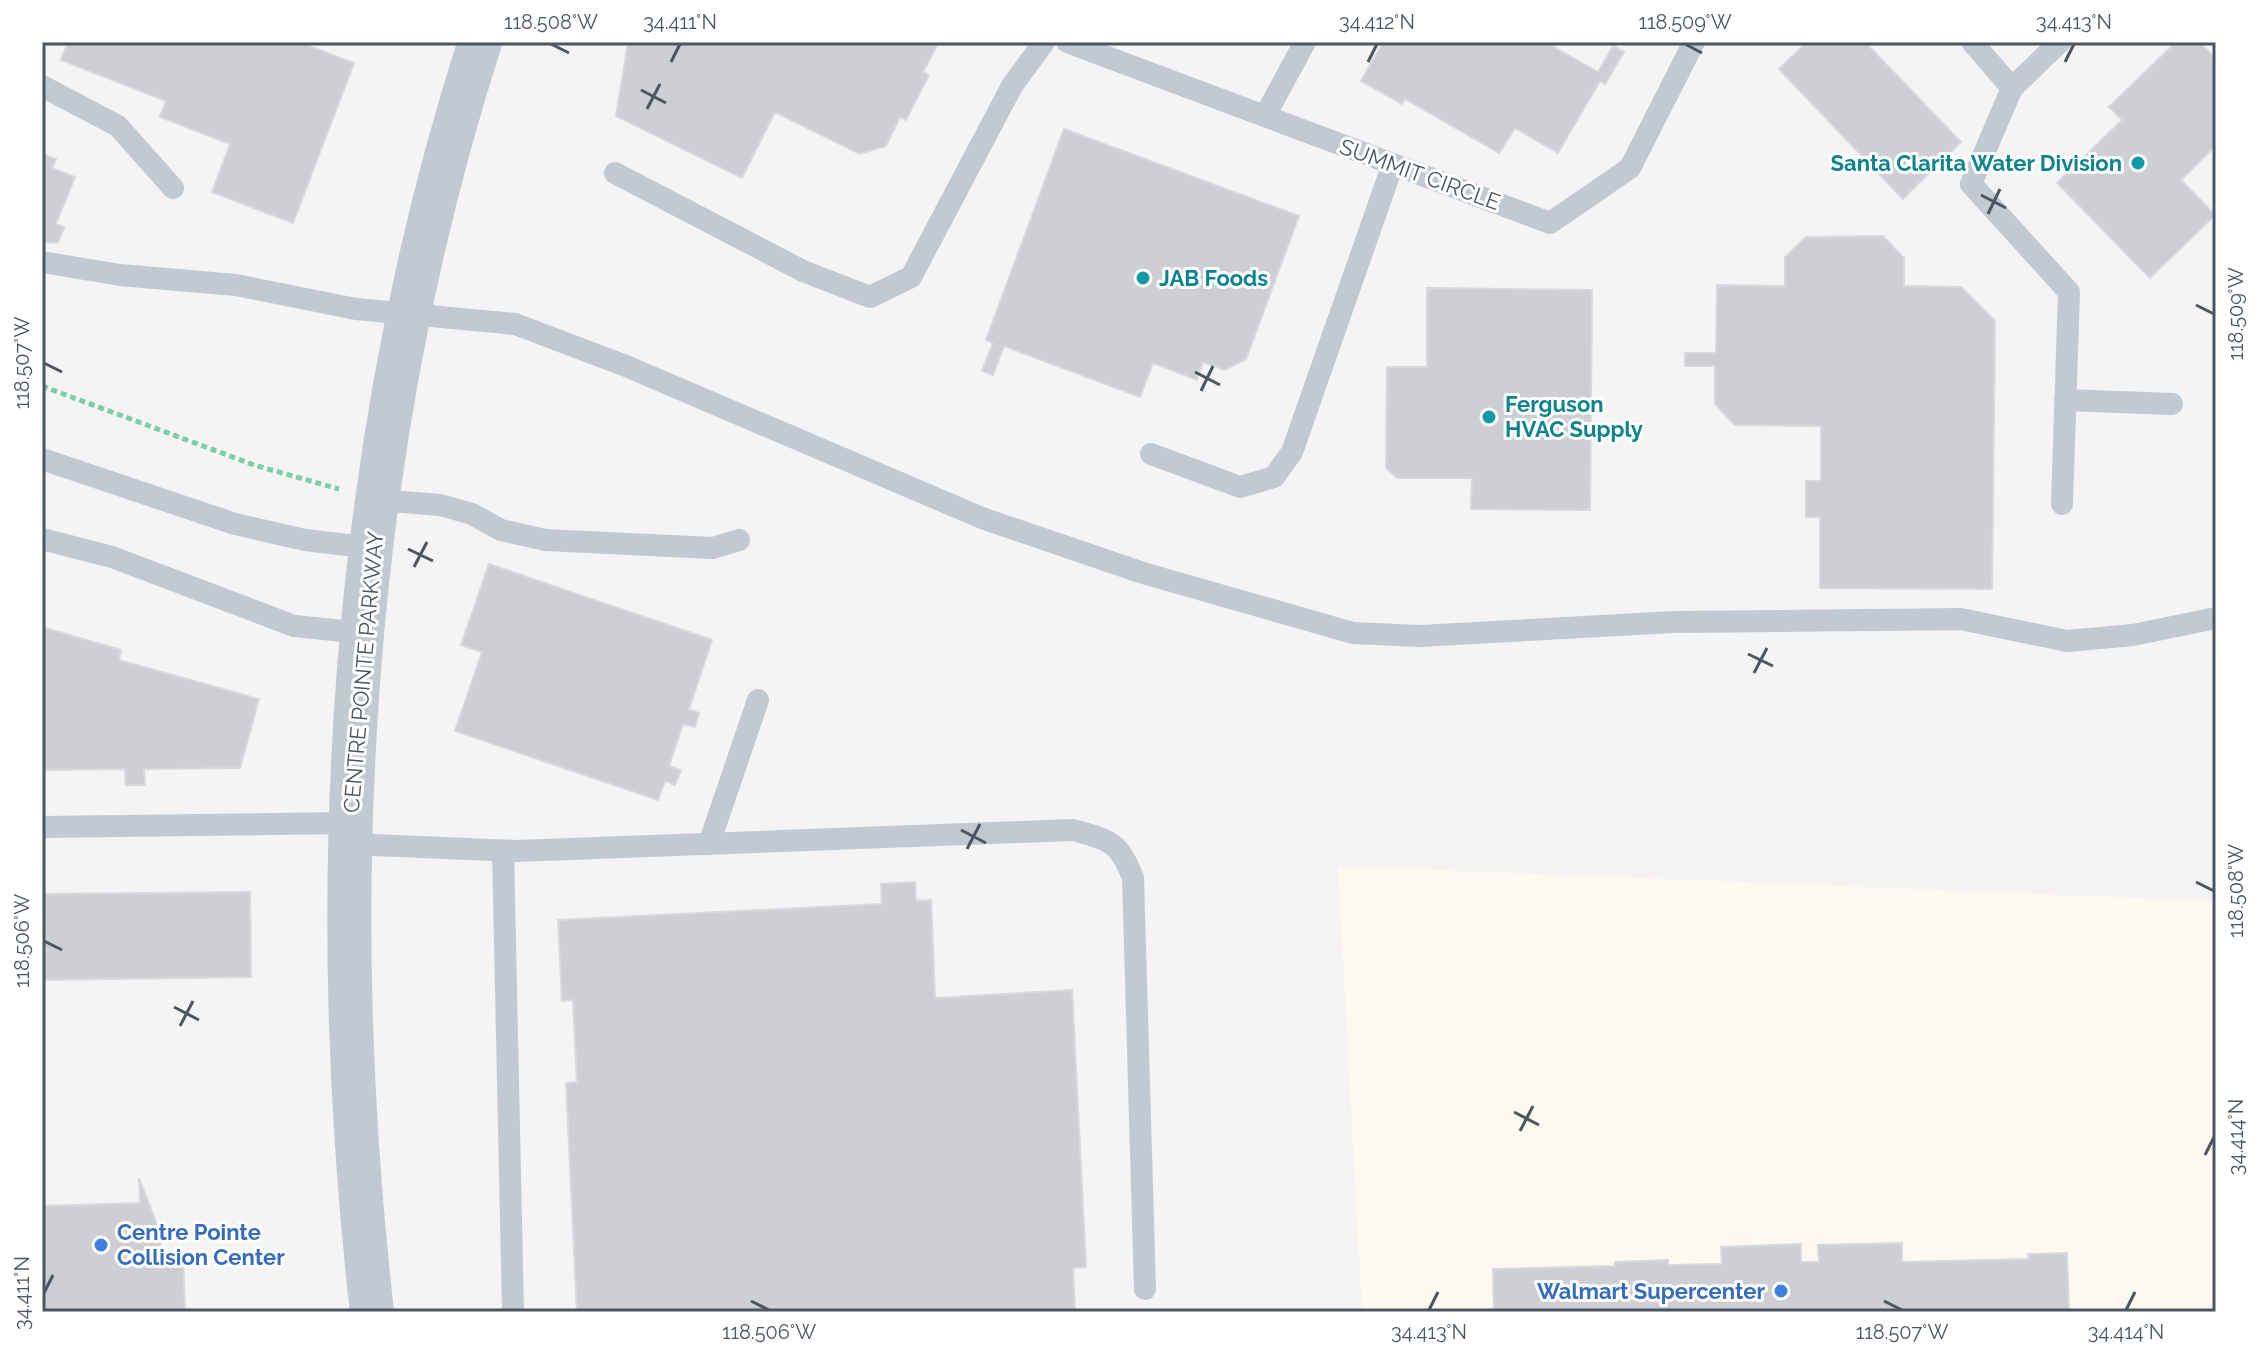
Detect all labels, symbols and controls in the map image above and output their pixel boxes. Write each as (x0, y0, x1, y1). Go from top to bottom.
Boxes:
text: 118.508°W (504, 10, 598, 34)
text: 34.411°N (643, 10, 717, 34)
text: 34.412°N (1339, 10, 1415, 34)
text: 118.509°W (1638, 10, 1732, 34)
text: 34.413°N (2036, 10, 2112, 34)
street label: SUMMIT CIRCLE (1336, 133, 1504, 215)
place label: Santa Clarita Water Division (1831, 150, 2122, 176)
marker: Santa Clarita Water Division (2129, 154, 2147, 172)
place label: JAB Foods (1159, 265, 1268, 291)
text: 118.509°W (2224, 267, 2248, 361)
marker: JAB Foods (1134, 269, 1152, 287)
text: 118.507°W (10, 317, 34, 409)
place label: Ferguson HVAC Supply (1505, 391, 1643, 442)
marker: Ferguson HVAC Supply (1480, 408, 1498, 426)
street label: CENTRE POINTE PARKWAY (338, 530, 388, 814)
text: 118.508°W (2224, 844, 2248, 938)
text: 118.506°W (10, 894, 34, 988)
text: 34.414°N (2224, 1099, 2248, 1175)
place label: Centre Pointe Collision Center (117, 1219, 285, 1270)
marker: Centre Pointe Collision Center (92, 1236, 110, 1254)
text: 34.411°N (10, 1256, 34, 1330)
place label: Walmart Supercenter (1537, 1278, 1765, 1304)
marker: Walmart Supercenter (1772, 1282, 1790, 1300)
text: 118.506°W (722, 1320, 816, 1344)
text: 34.413°N (1391, 1320, 1467, 1344)
text: 118.507°W (1856, 1320, 1948, 1344)
text: 34.414°N (2088, 1320, 2164, 1344)

